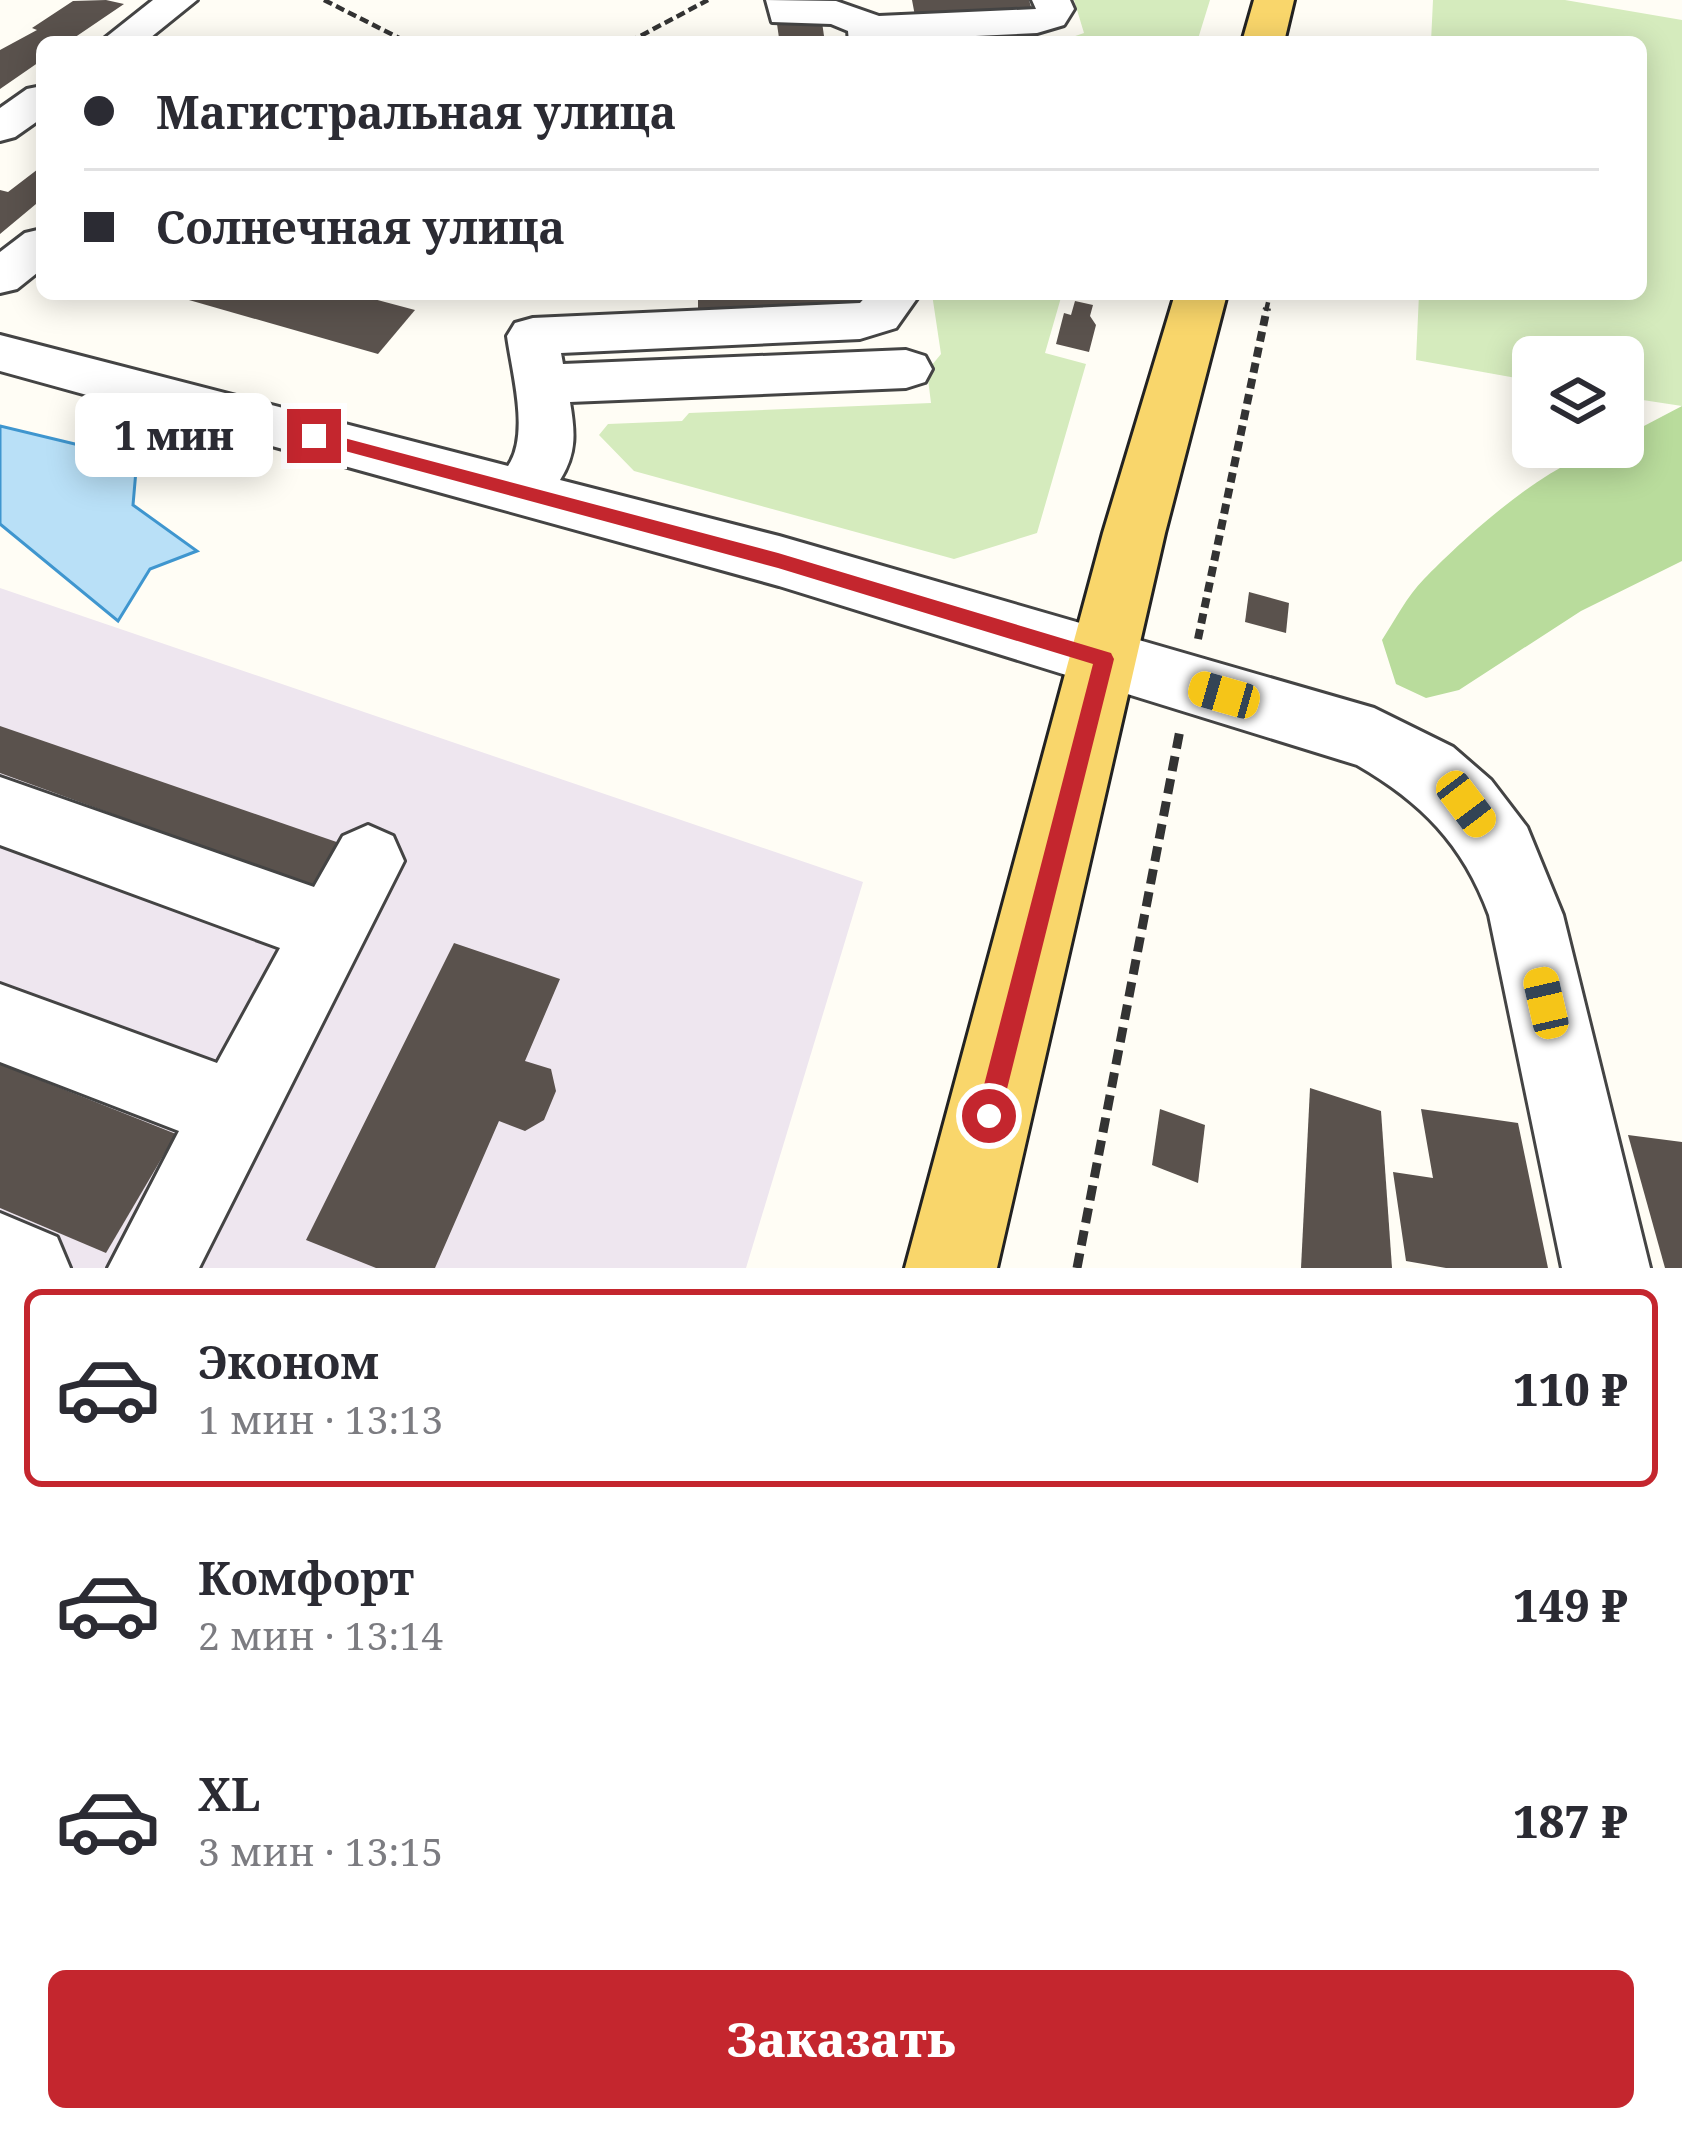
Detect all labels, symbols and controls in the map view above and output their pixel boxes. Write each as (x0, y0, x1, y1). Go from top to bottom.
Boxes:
text: Магистральная улица (156, 81, 676, 142)
text: Солнечная улица (156, 196, 565, 257)
map controls (1512, 336, 1644, 468)
button: layers (1512, 336, 1644, 468)
callout: 1 мин (74, 394, 272, 478)
text: 1 мин (114, 408, 234, 461)
route end (287, 409, 341, 463)
car (1184, 668, 1264, 722)
car (1430, 764, 1502, 844)
car (1520, 964, 1572, 1042)
route start (962, 1089, 1016, 1143)
text: Эконом (198, 1331, 379, 1392)
icon: car (54, 1334, 162, 1442)
text: 110 ₽ (1513, 1358, 1628, 1419)
text: 1 мин · 13:13 (198, 1392, 443, 1445)
text: Комфорт (198, 1547, 414, 1608)
icon: car (54, 1550, 162, 1658)
text: 149 ₽ (1513, 1574, 1628, 1635)
text: 2 мин · 13:14 (198, 1608, 443, 1661)
text: XL (198, 1763, 260, 1824)
icon: car (54, 1766, 162, 1874)
text: 187 ₽ (1513, 1790, 1628, 1851)
text: 3 мин · 13:15 (198, 1824, 443, 1877)
button: Заказать (48, 1970, 1634, 2108)

